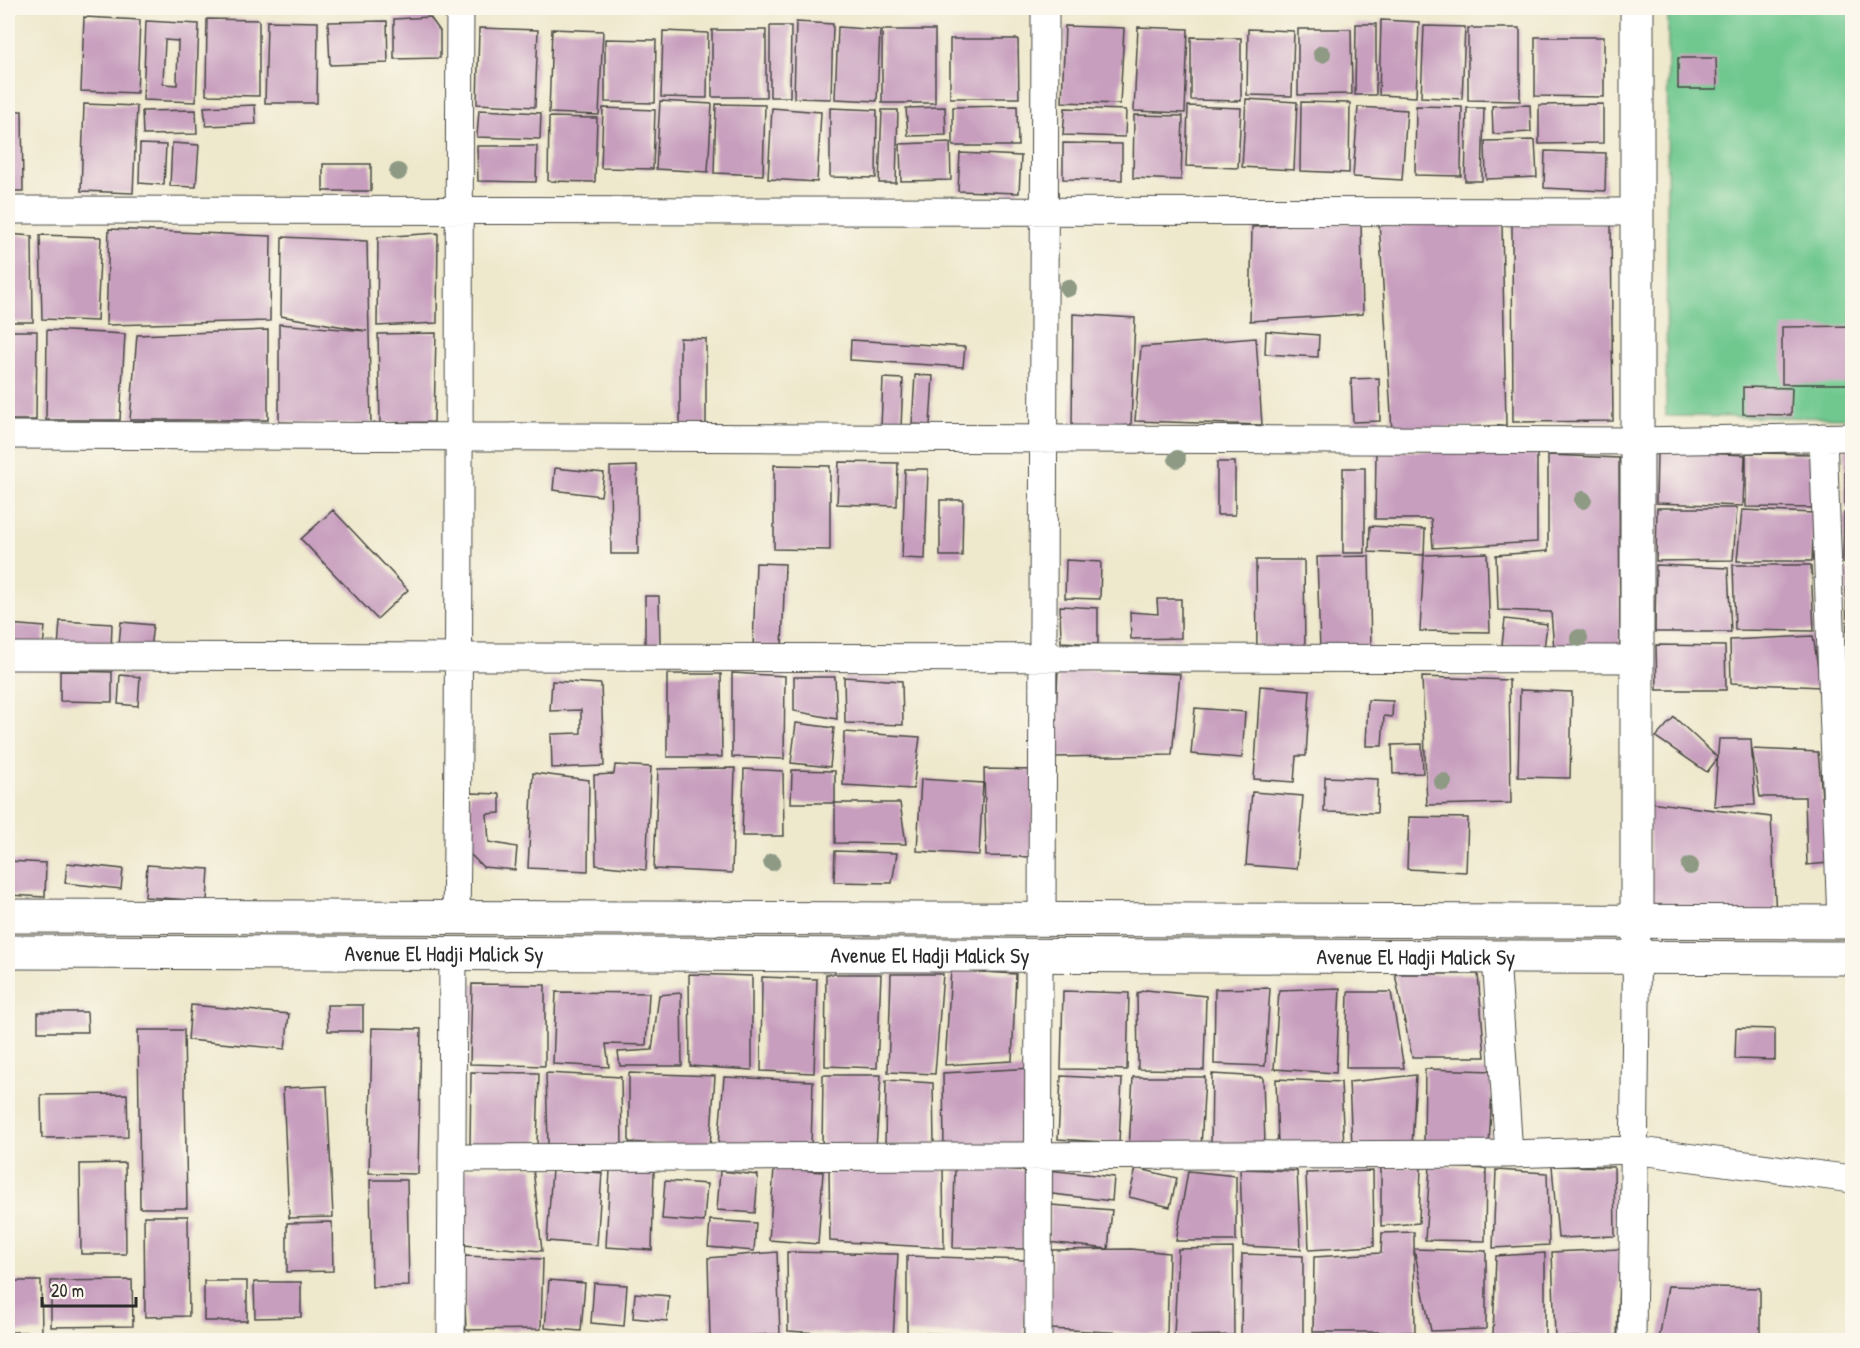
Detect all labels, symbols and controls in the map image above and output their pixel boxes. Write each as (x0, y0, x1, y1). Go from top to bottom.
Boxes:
street label: Avenue El Hadji Malick Sy (344, 938, 544, 969)
street label: Avenue El Hadji Malick Sy (830, 940, 1030, 970)
street label: Avenue El Hadji Malick Sy (1316, 941, 1516, 972)
scale bar (42, 1270, 136, 1308)
text: 20 m (51, 1278, 84, 1303)

